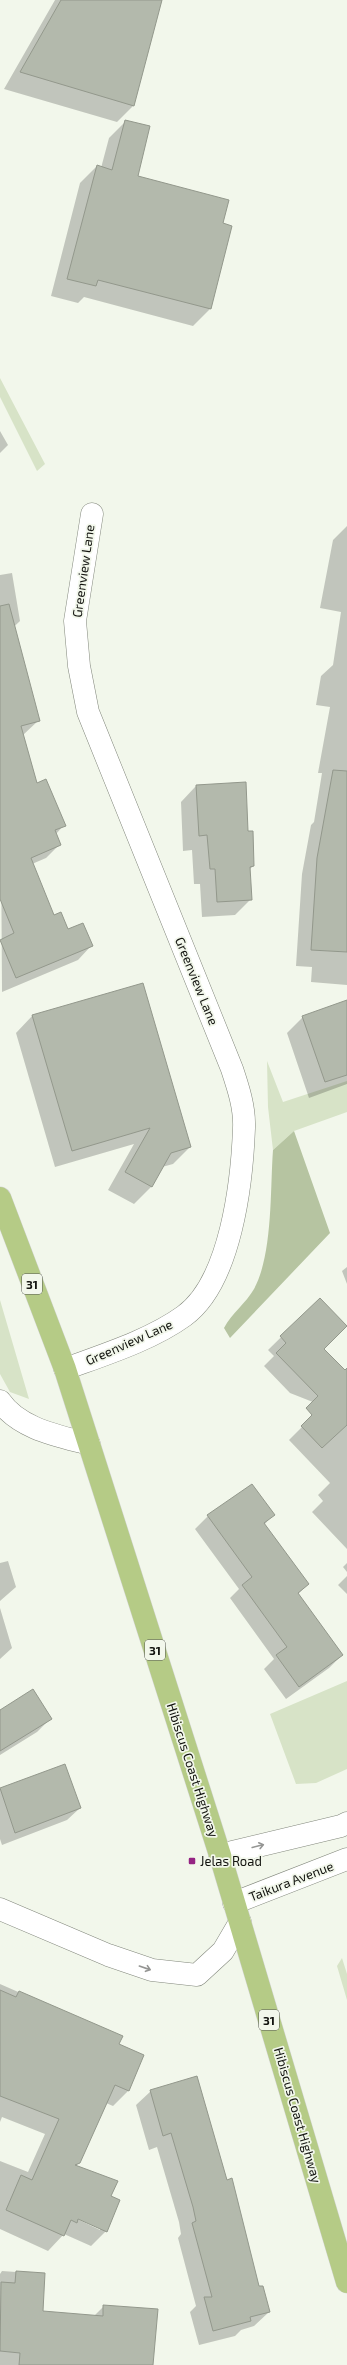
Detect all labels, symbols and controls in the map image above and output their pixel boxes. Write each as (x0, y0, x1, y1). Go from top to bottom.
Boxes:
street label: Greenview Lane (69, 524, 97, 618)
street label: Greenview Lane (172, 935, 222, 1027)
road number: 31 (22, 1274, 42, 1294)
street label: Greenview Lane (83, 1316, 175, 1368)
road number: 31 (145, 1640, 165, 1660)
street label: Hibiscus Coast Highway (164, 1701, 222, 1839)
one-way arrow (251, 1842, 264, 1850)
place label: Jelas Road (200, 1853, 262, 1869)
marker: Jelas Road (187, 1856, 197, 1866)
street label: Taikura Avenue (246, 1858, 336, 1904)
one-way arrow (139, 1964, 151, 1972)
road number: 31 (259, 2010, 279, 2030)
street label: Hibiscus Coast Highway (271, 2045, 325, 2185)

